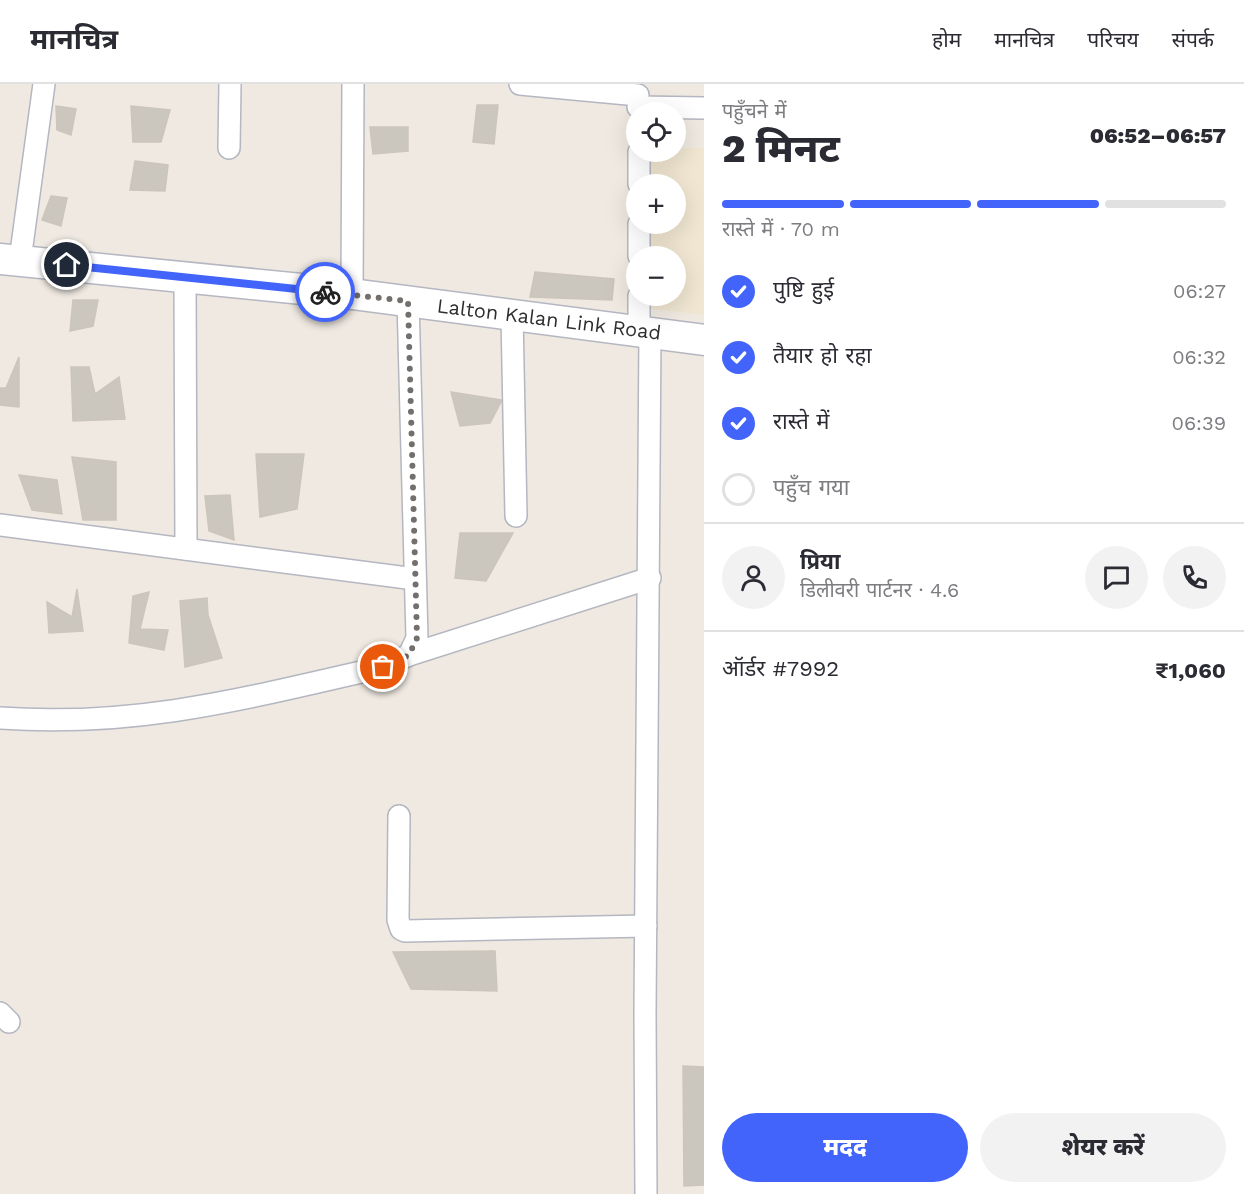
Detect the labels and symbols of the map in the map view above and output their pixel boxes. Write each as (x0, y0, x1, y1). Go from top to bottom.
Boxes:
pin (41, 239, 92, 290)
courier (295, 262, 355, 322)
street label: Lalton Kalan Link Road (436, 293, 662, 345)
pin (357, 641, 408, 692)

